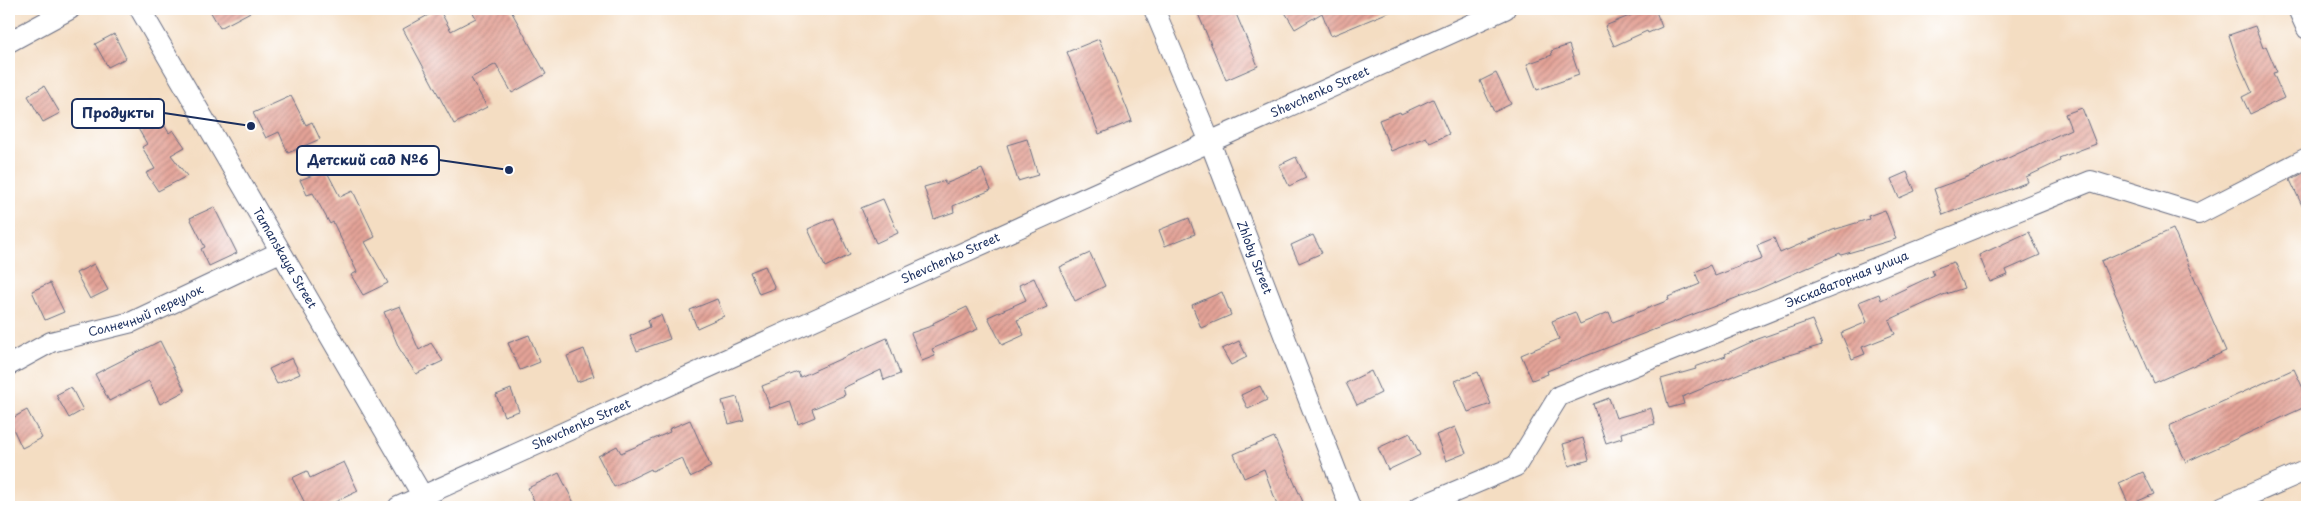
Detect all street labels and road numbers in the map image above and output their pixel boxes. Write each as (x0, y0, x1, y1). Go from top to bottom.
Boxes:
street label: Shevchenko Street (1267, 61, 1372, 121)
street label: Tamanskaya Street (249, 204, 322, 312)
street label: Zhloby Street (1233, 218, 1278, 297)
street label: Shevchenko Street (898, 227, 1003, 287)
street label: Экскаваторная улица (1782, 246, 1911, 312)
street label: Солнечный переулок (86, 279, 207, 340)
street label: Shevchenko Street (529, 394, 633, 454)

